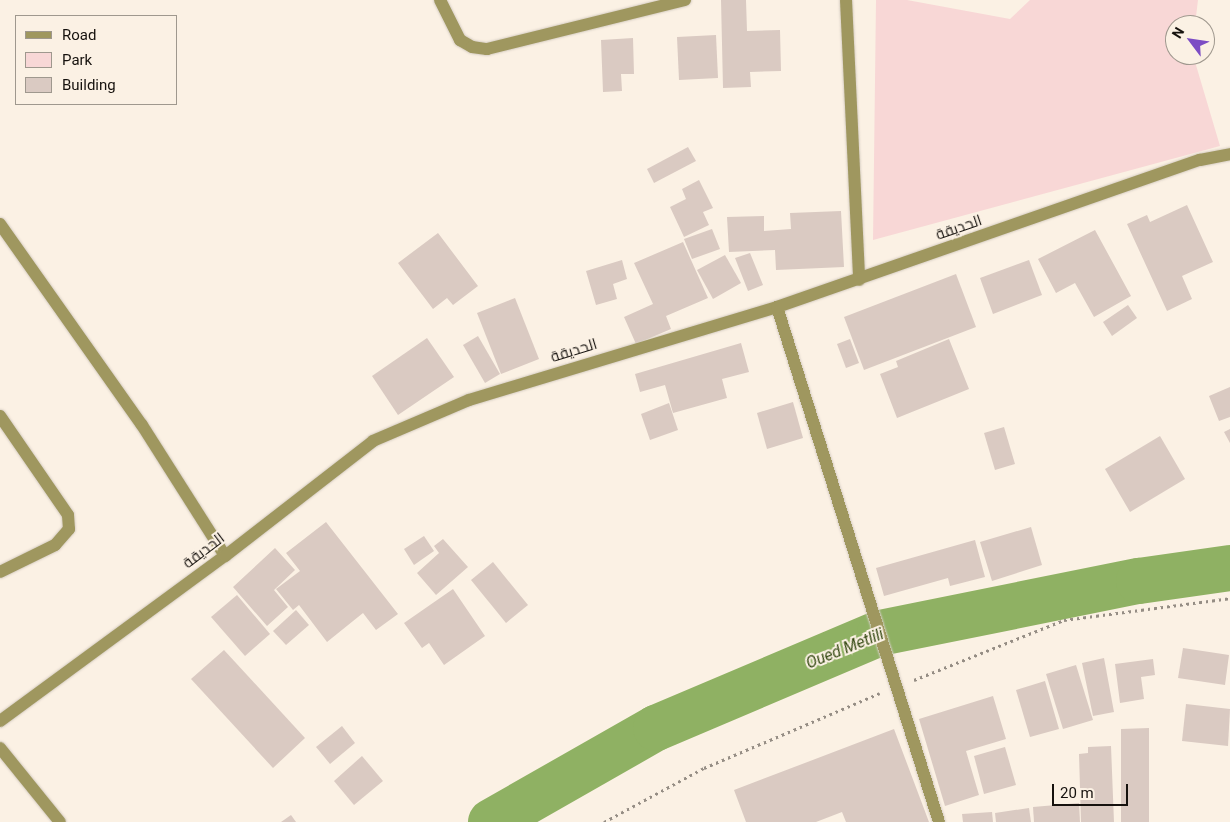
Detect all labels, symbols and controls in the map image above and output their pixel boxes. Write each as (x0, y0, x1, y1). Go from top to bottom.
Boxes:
legend (15, 15, 178, 105)
north arrow (1165, 15, 1215, 65)
text: N (1169, 24, 1187, 41)
text: Road (62, 26, 96, 44)
text: Park (62, 51, 92, 69)
text: Building (62, 76, 116, 94)
street label: الحديقة (934, 212, 984, 244)
street label: الحديقة (549, 335, 599, 367)
street label: الحديقة (180, 530, 228, 572)
water label: Oued Metlili (803, 625, 887, 673)
scale bar (1055, 774, 1131, 806)
text: 20 m (1060, 784, 1094, 802)

